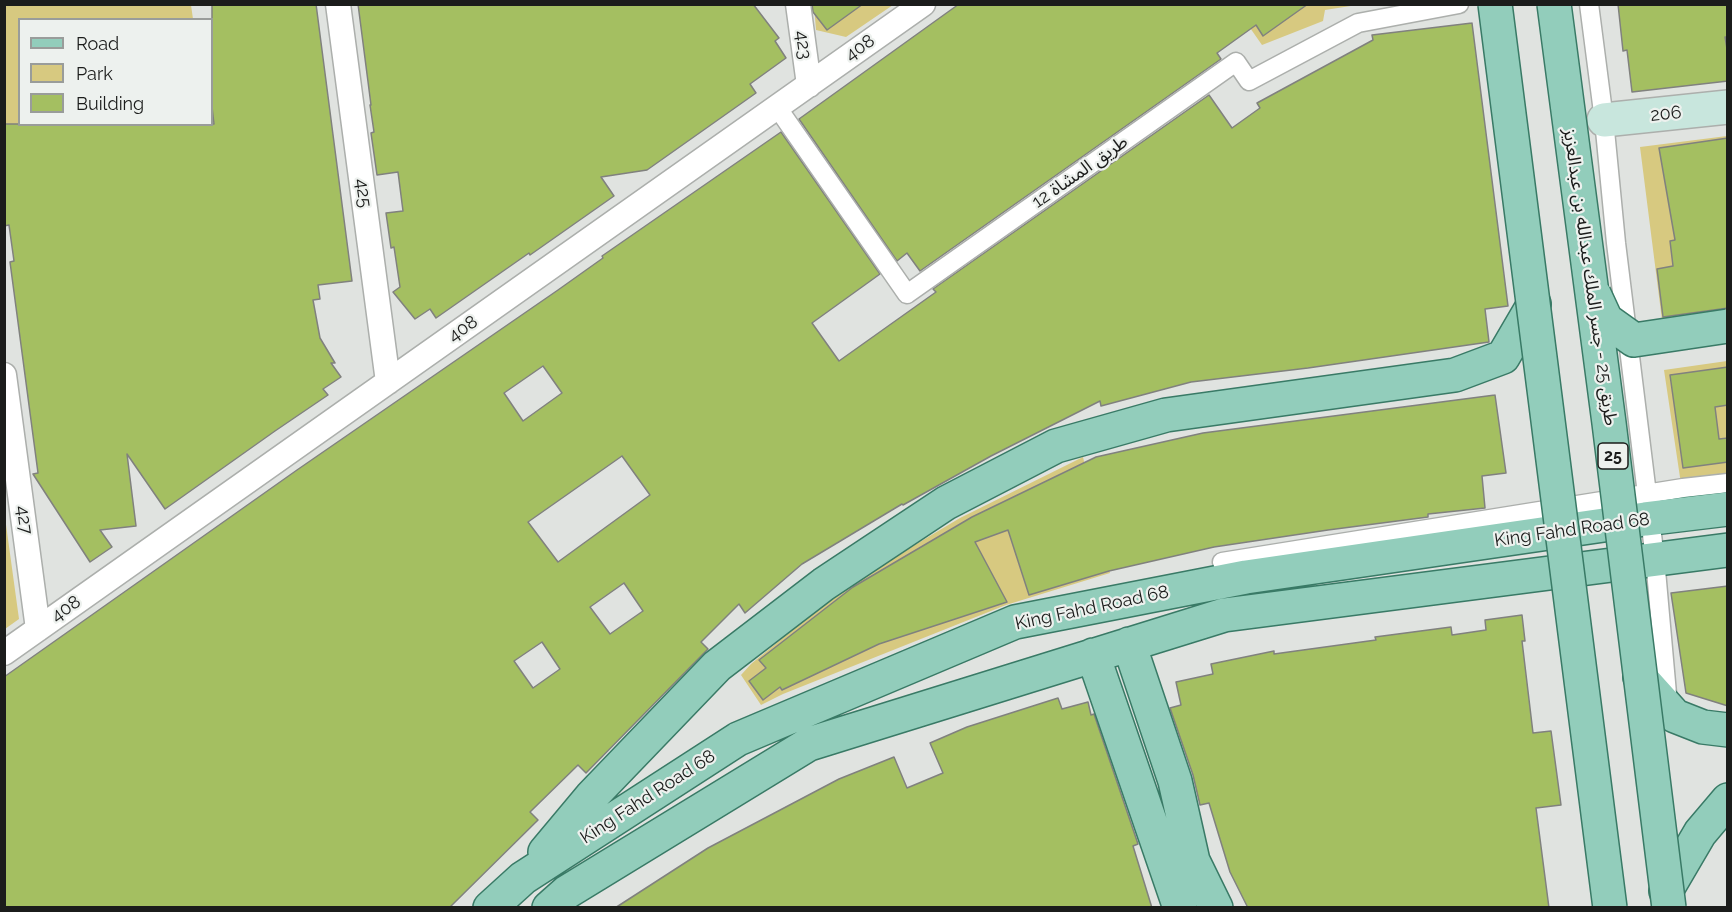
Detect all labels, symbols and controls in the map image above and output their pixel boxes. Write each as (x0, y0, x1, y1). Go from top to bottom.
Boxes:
legend (18, 18, 213, 126)
street label: 423 (790, 29, 816, 61)
street label: 408 (841, 30, 879, 66)
text: Road (76, 33, 119, 54)
text: Park (76, 63, 113, 84)
text: Building (76, 93, 144, 114)
street label: 206 (1649, 102, 1683, 126)
street label: طريق 25 - جسر الملك عبدالله بن عبدالعزيز (1558, 127, 1622, 427)
street label: طريق المشاة 12 (1028, 131, 1132, 213)
street label: 425 (350, 177, 376, 209)
street label: 408 (444, 311, 482, 347)
road number: 25 (1598, 443, 1628, 469)
street label: 427 (11, 504, 37, 536)
street label: King Fahd Road 68 (1493, 508, 1651, 552)
street label: King Fahd Road 68 (1013, 581, 1171, 635)
street label: 408 (47, 591, 85, 627)
street label: King Fahd Road 68 (576, 745, 720, 849)

